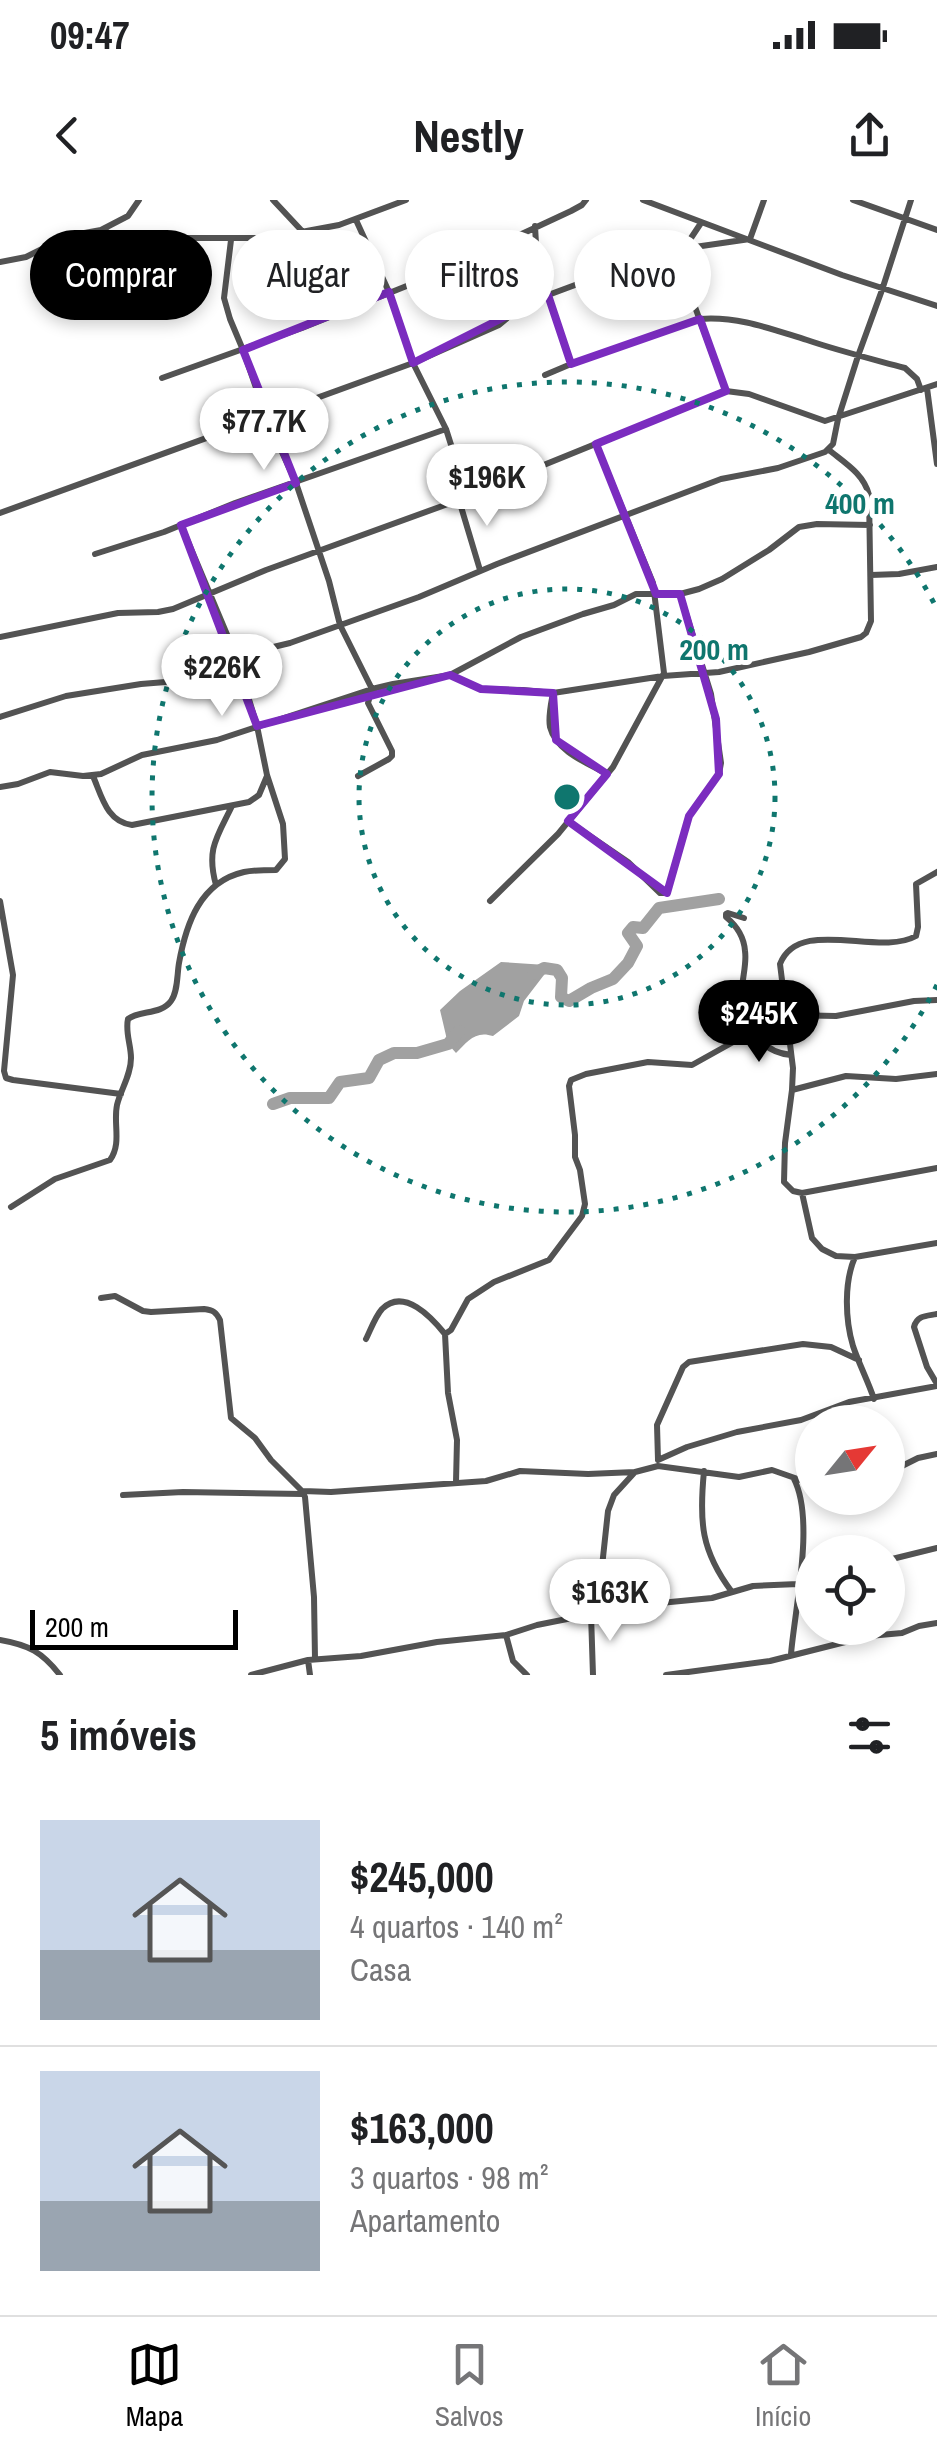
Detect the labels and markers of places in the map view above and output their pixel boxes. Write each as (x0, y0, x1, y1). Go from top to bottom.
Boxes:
pin: $77.7K (183, 388, 345, 473)
pin: $196K (417, 444, 557, 529)
pin: $226K (152, 634, 292, 719)
centre of rings (549, 779, 585, 815)
pin: $245K (689, 980, 829, 1065)
pin: $163K (540, 1559, 680, 1644)

